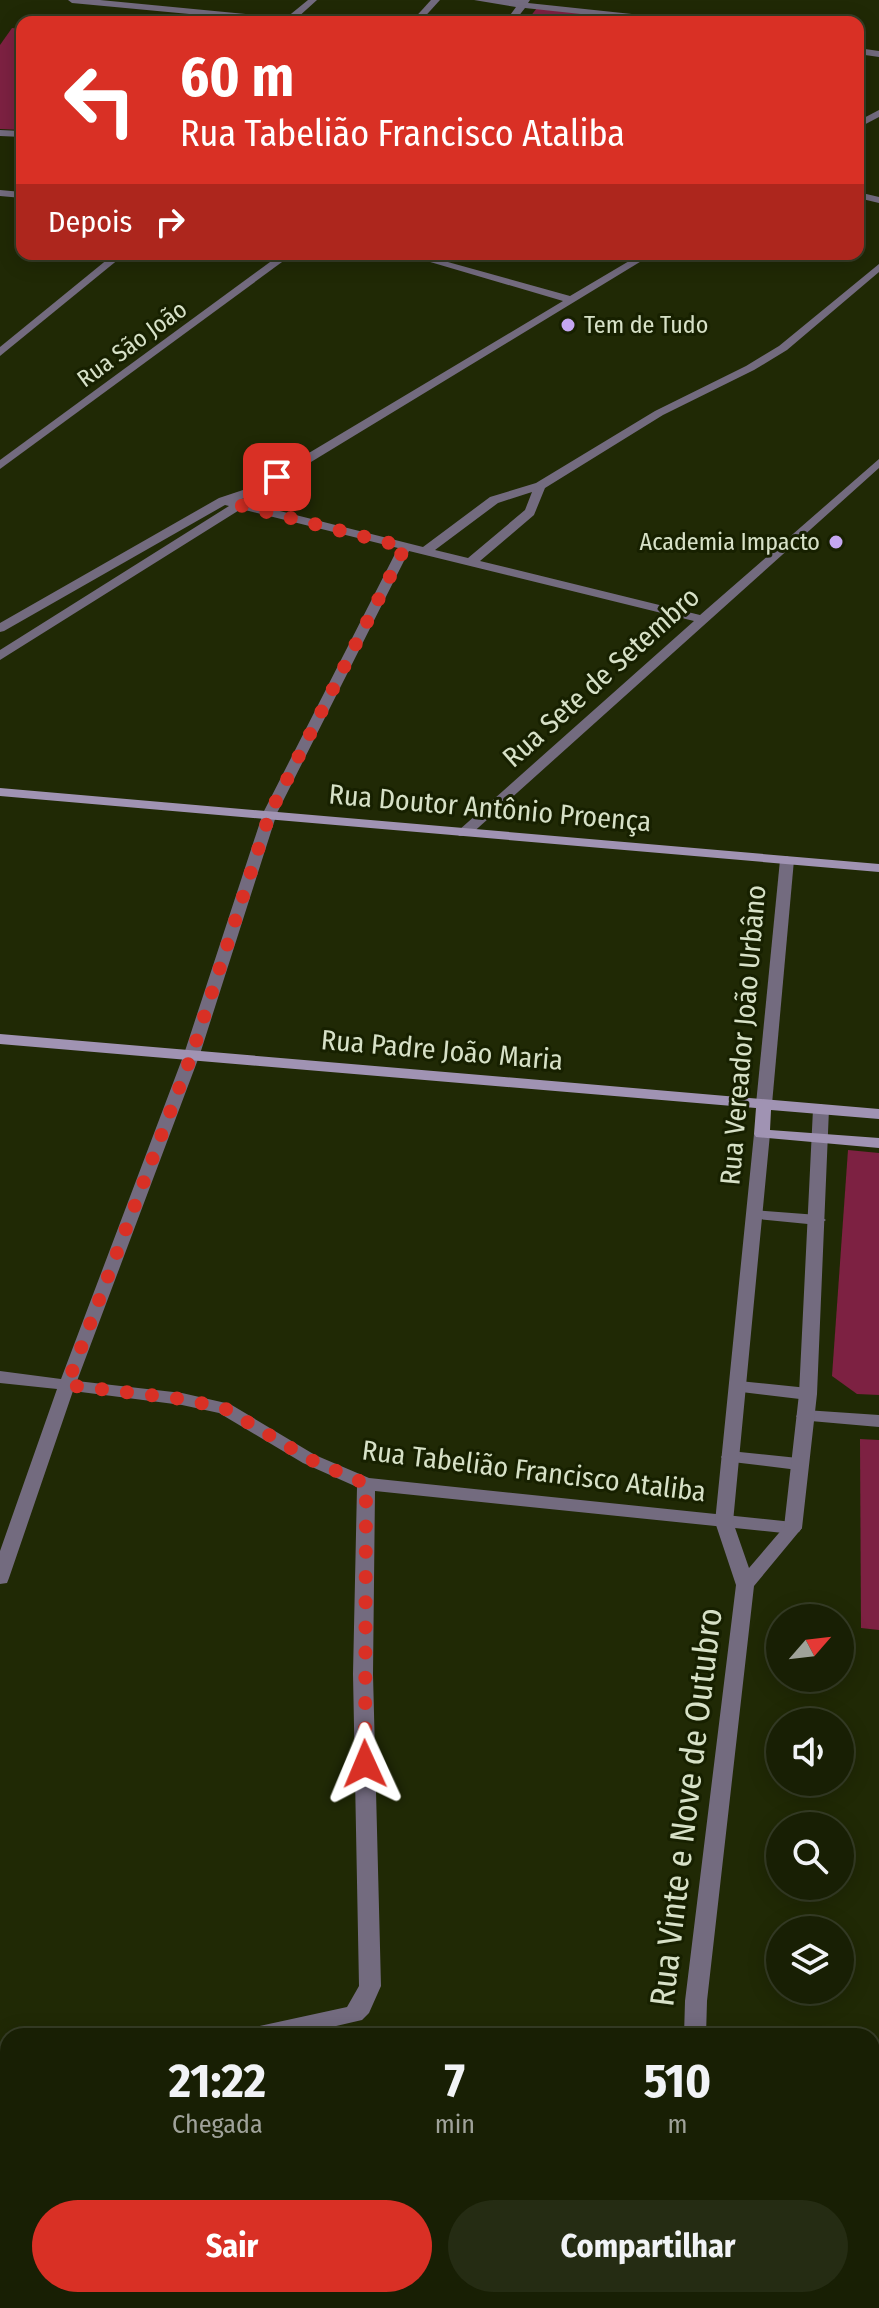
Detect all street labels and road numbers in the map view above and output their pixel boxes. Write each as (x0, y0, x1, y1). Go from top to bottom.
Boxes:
street label: Rua São João (72, 295, 192, 393)
street label: Rua Sete de Setembro (496, 580, 706, 774)
street label: Rua Doutor Antônio Proença (327, 777, 653, 839)
street label: Rua Vereador João Urbâno (713, 884, 773, 1186)
street label: Rua Padre João Maria (320, 1023, 564, 1077)
street label: Rua Tabelião Francisco Ataliba (360, 1434, 708, 1508)
street label: Rua Vinte e Nove de Outubro (641, 1605, 731, 2009)

